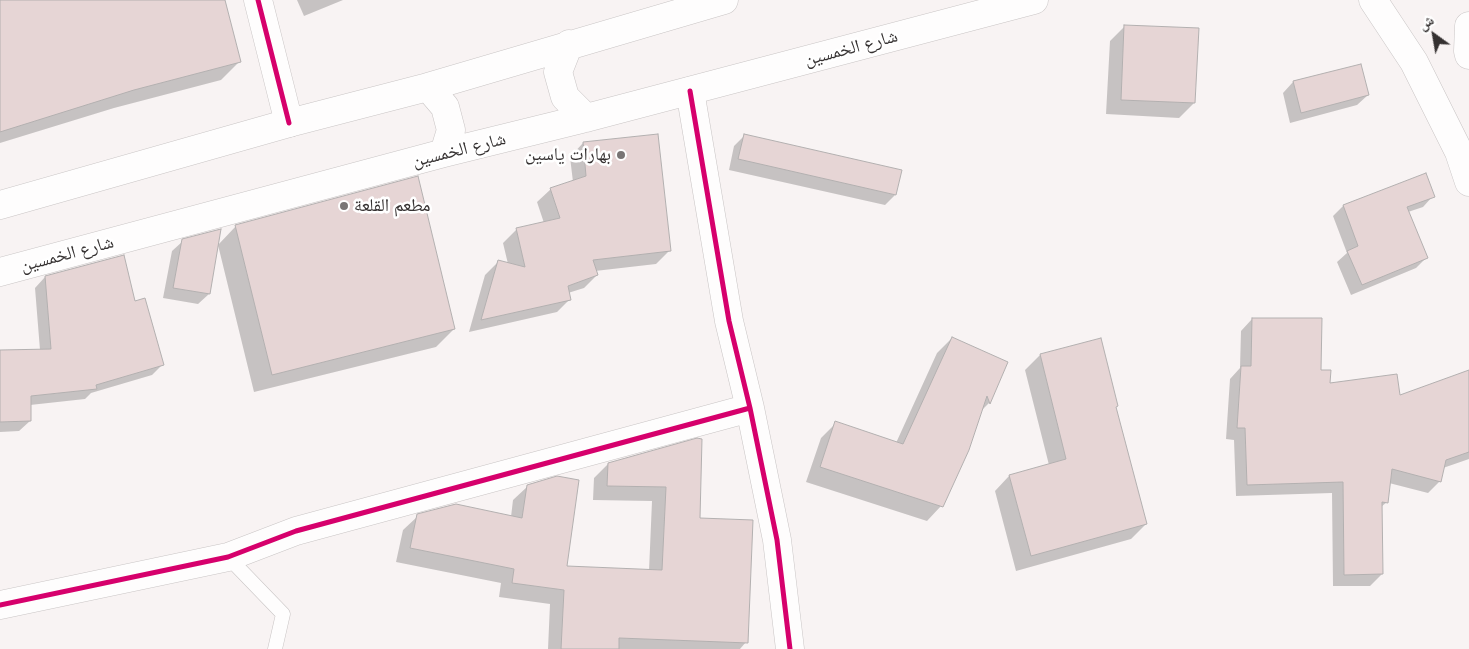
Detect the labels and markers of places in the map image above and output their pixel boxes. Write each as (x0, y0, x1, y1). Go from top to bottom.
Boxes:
place label: بهارات ياسين (525, 144, 611, 166)
marker: بهارات ياسين (615, 149, 627, 161)
place label: مطعم القلعة (354, 195, 430, 217)
marker: مطعم القلعة (338, 200, 350, 212)

